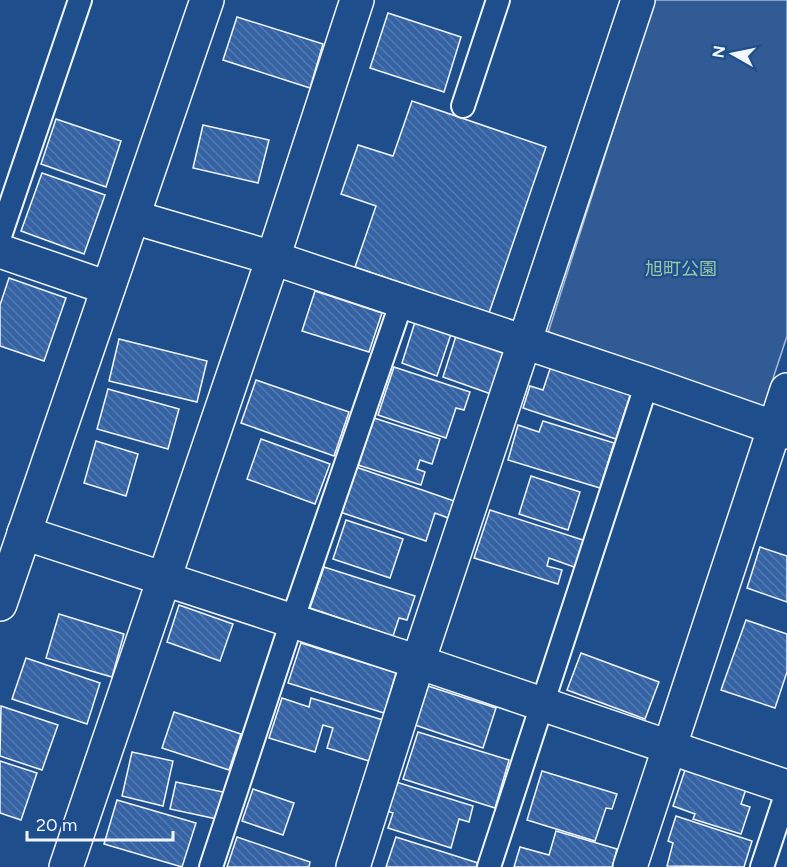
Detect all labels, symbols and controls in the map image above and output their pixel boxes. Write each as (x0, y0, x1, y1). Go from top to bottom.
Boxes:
north arrow (703, 24, 763, 84)
text: N (708, 44, 729, 59)
park label: 旭町公園 (645, 258, 717, 280)
scale bar (27, 804, 172, 842)
text: 20 m (36, 814, 77, 836)

